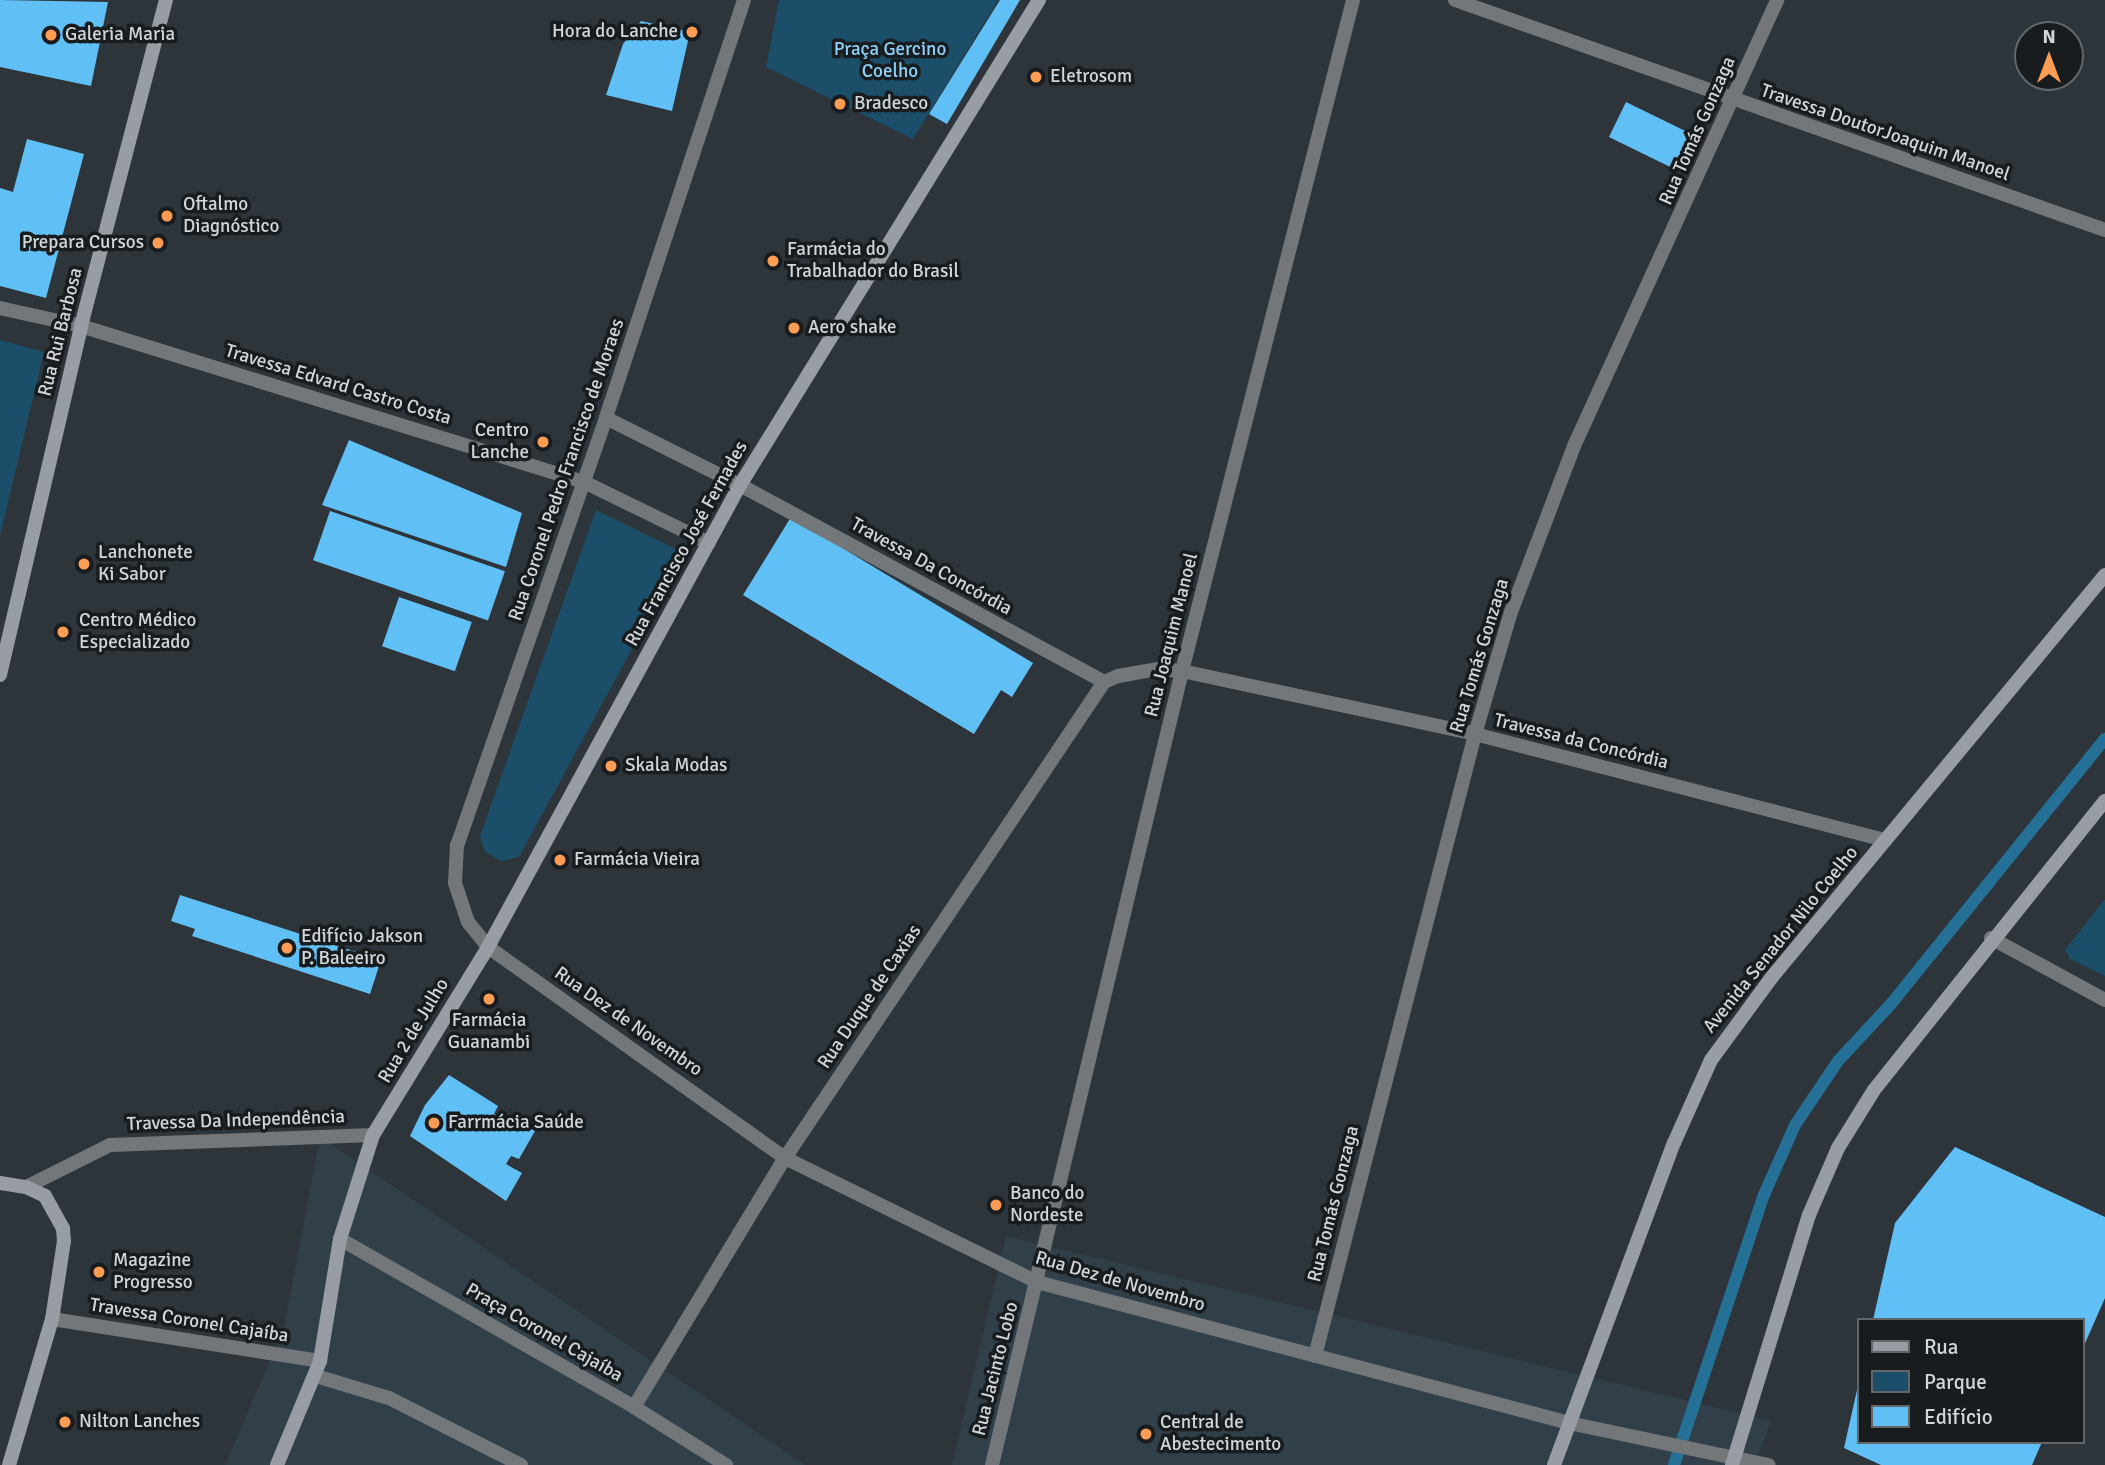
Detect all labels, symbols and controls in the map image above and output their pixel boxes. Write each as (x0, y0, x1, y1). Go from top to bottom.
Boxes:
place label: Hora do Lanche (552, 21, 678, 43)
north arrow (2014, 21, 2084, 91)
place label: Galeria Maria (65, 24, 175, 46)
marker: Hora do Lanche (684, 24, 700, 40)
text: N (2042, 25, 2056, 49)
marker: Galeria Maria (43, 27, 59, 43)
park label: Praça Gercino Coelho (834, 39, 946, 83)
street label: Rua Tomás Gonzaga (1655, 53, 1741, 209)
place label: Eletrosom (1050, 66, 1132, 88)
marker: Eletrosom (1028, 69, 1044, 85)
street label: Travessa DoutorJoaquim Manoel (1757, 80, 2013, 186)
place label: Bradesco (854, 93, 928, 115)
marker: Bradesco (832, 96, 848, 112)
place label: Oftalmo Diagnóstico (183, 194, 279, 238)
marker: Oftalmo Diagnóstico (157, 206, 177, 226)
place label: Prepara Cursos (22, 232, 144, 254)
marker: Prepara Cursos (150, 235, 166, 251)
place label: Farmácia do Trabalhador do Brasil (787, 239, 959, 283)
marker: Farmácia do Trabalhador do Brasil (765, 253, 781, 269)
street label: Rua Rui Barbosa (34, 265, 88, 399)
street label: Rua Coronel Pedro Francisco de Moraes (504, 316, 630, 624)
place label: Aero shake (808, 317, 897, 339)
marker: Aero shake (786, 320, 802, 336)
street label: Travessa Edvard Castro Costa (222, 340, 454, 430)
place label: Centro Lanche (470, 420, 529, 464)
marker: Centro Lanche (535, 434, 551, 450)
street label: Rua Francisco José Fernades (621, 437, 753, 651)
street label: Travessa Da Concórdia (846, 513, 1016, 621)
place label: Lanchonete Ki Sabor (98, 542, 193, 586)
street label: Rua Joaquim Manoel (1141, 551, 1203, 719)
marker: Lanchonete Ki Sabor (76, 556, 92, 572)
street label: Rua Tomás Gonzaga (1446, 576, 1514, 736)
place label: Centro Médico Especializado (79, 610, 196, 654)
marker: Centro Médico Especializado (53, 622, 73, 642)
street label: Travessa da Concórdia (1492, 709, 1670, 775)
place label: Skala Modas (625, 755, 727, 777)
marker: Skala Modas (603, 758, 619, 774)
street label: Avenida Senador Nilo Coelho (1699, 842, 1863, 1038)
place label: Farmácia Vieira (574, 849, 700, 871)
marker: Farmácia Vieira (552, 852, 568, 868)
street label: Rua Duque de Caxias (813, 921, 927, 1073)
place label: Edifício Jakson P. Baleeiro (301, 926, 423, 970)
marker: Edifício Jakson P. Baleeiro (279, 940, 295, 956)
street label: Rua Dez de Novembro (550, 962, 706, 1082)
street label: Rua 2 de Julho (374, 975, 454, 1087)
marker: Farmácia Guanambi (481, 991, 497, 1007)
place label: Farmácia Guanambi (448, 1010, 530, 1054)
street label: Travessa Da Independência (127, 1106, 345, 1136)
place label: Farrmácia Saúde (448, 1112, 584, 1134)
marker: Farrmácia Saúde (426, 1115, 442, 1131)
street label: Rua Tomás Gonzaga (1304, 1123, 1364, 1285)
place label: Banco do Nordeste (1010, 1183, 1084, 1227)
marker: Banco do Nordeste (988, 1197, 1004, 1213)
street label: Rua Dez de Novembro (1032, 1247, 1208, 1317)
place label: Magazine Progresso (113, 1250, 193, 1294)
marker: Magazine Progresso (91, 1264, 107, 1280)
street label: Praça Coronel Cajaíba (461, 1279, 627, 1387)
street label: Travessa Coronel Cajaíba (88, 1294, 290, 1348)
street label: Rua Jacinto Lobo (968, 1300, 1024, 1438)
legend (1856, 1318, 2084, 1444)
text: Rua (1924, 1334, 1958, 1360)
text: Parque (1924, 1369, 1987, 1395)
text: Edifício (1924, 1404, 1993, 1430)
place label: Nilton Lanches (79, 1411, 200, 1433)
place label: Central de Abestecimento (1160, 1412, 1281, 1456)
marker: Nilton Lanches (57, 1414, 73, 1430)
marker: Central de Abestecimento (1138, 1426, 1154, 1442)

